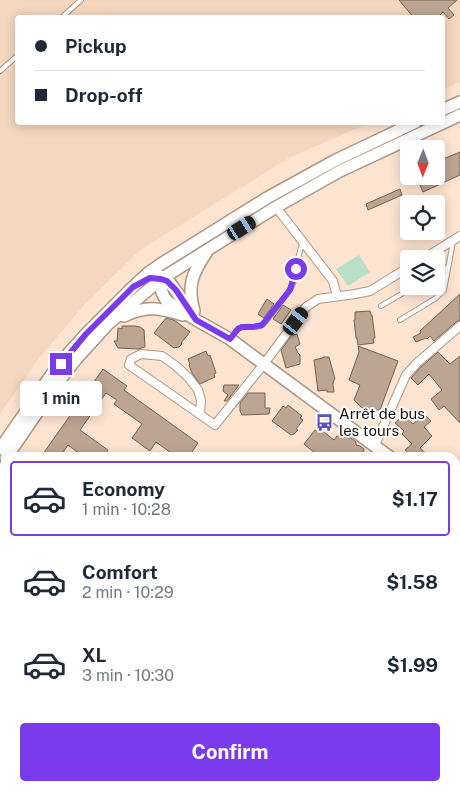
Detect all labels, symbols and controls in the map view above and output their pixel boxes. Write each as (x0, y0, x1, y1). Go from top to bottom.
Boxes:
text: Pickup (65, 35, 127, 57)
text: Drop-off (65, 84, 142, 106)
north arrow (400, 140, 445, 185)
map controls (400, 140, 445, 295)
button: locate (400, 195, 445, 240)
car (225, 214, 258, 242)
button: layers (400, 250, 445, 295)
route start (285, 258, 307, 280)
car (280, 305, 311, 337)
route end (50, 353, 72, 375)
callout: 1 min (20, 382, 102, 416)
text: 1 min (42, 389, 80, 408)
place label: Arrêt de bus les tours (339, 405, 425, 439)
bus stop icon: Arrêt de bus les tours (315, 412, 335, 432)
icon: car (22, 476, 67, 521)
text: Economy (82, 478, 165, 500)
text: $1.17 (392, 488, 438, 510)
text: 1 min · 10:28 (82, 500, 171, 519)
icon: car (22, 559, 67, 604)
text: Comfort (82, 561, 158, 583)
text: $1.58 (386, 571, 438, 593)
text: 2 min · 10:29 (82, 583, 174, 602)
icon: car (22, 642, 67, 687)
text: XL (82, 644, 107, 666)
text: $1.99 (387, 654, 438, 676)
text: 3 min · 10:30 (82, 666, 174, 685)
button: Confirm (20, 723, 440, 781)

